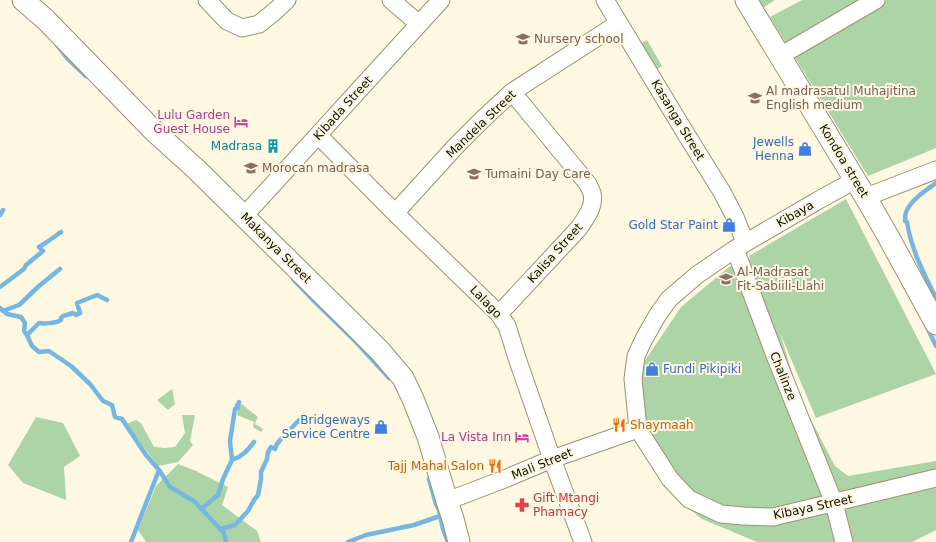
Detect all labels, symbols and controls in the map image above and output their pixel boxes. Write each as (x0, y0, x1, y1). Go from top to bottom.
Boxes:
school or university icon: Nursery school (515, 31, 531, 47)
place label: Nursery school (534, 32, 623, 46)
street label: Kibada Street (311, 73, 376, 143)
street label: Kasanga Street (648, 77, 708, 163)
place label: Al madrasatul Muhajitina English medium (766, 84, 916, 112)
street label: Mandela Street (443, 87, 519, 161)
school or university icon: Al madrasatul Muhajitina English medium (747, 90, 763, 106)
place label: Lulu Garden Guest House (153, 108, 230, 136)
hotel icon: Lulu Garden Guest House (233, 114, 249, 130)
street label: Kondoa street (817, 122, 872, 201)
place label: Jewells Henna (752, 135, 794, 163)
building icon: Madrasa (265, 138, 281, 154)
place label: Madrasa (211, 139, 262, 153)
shop icon: Jewells Henna (797, 141, 813, 157)
school or university icon: Morocan madrasa (243, 160, 259, 176)
place label: Morocan madrasa (262, 161, 370, 175)
school or university icon: Tumaini Day Care (466, 166, 482, 182)
place label: Tumaini Day Care (484, 167, 591, 181)
street label: Kibaya (774, 198, 816, 230)
street label: Makanya Street (238, 210, 314, 286)
shop icon: Gold Star Paint (721, 217, 737, 233)
place label: Gold Star Paint (628, 218, 718, 232)
street label: Kalisa Street (525, 220, 586, 286)
place label: Al-Madrasat Fit-Sabiili-Llahi (737, 265, 824, 293)
school or university icon: Al-Madrasat Fit-Sabiili-Llahi (718, 271, 734, 287)
street label: Lalago (467, 283, 505, 321)
street label: Chalinze (767, 350, 799, 402)
shop icon: Fundi Pikipiki (644, 361, 660, 377)
place label: Fundi Pikipiki (663, 362, 741, 376)
place label: Bridgeways Service Centre (282, 413, 370, 441)
restaurant icon: Shaymaah (611, 417, 627, 433)
place label: Shaymaah (630, 418, 694, 432)
shop icon: Bridgeways Service Centre (373, 419, 389, 435)
hotel icon: La Vista Inn (514, 429, 530, 445)
place label: La Vista Inn (441, 430, 511, 444)
street label: Mali Street (509, 445, 575, 483)
restaurant icon: Tajj Mahal Salon (487, 458, 503, 474)
place label: Tajj Mahal Salon (387, 459, 484, 473)
place label: Gift Mtangi Phamacy (533, 491, 599, 519)
street label: Kibaya Street (772, 492, 854, 522)
pharmacy icon: Gift Mtangi Phamacy (514, 497, 530, 513)

